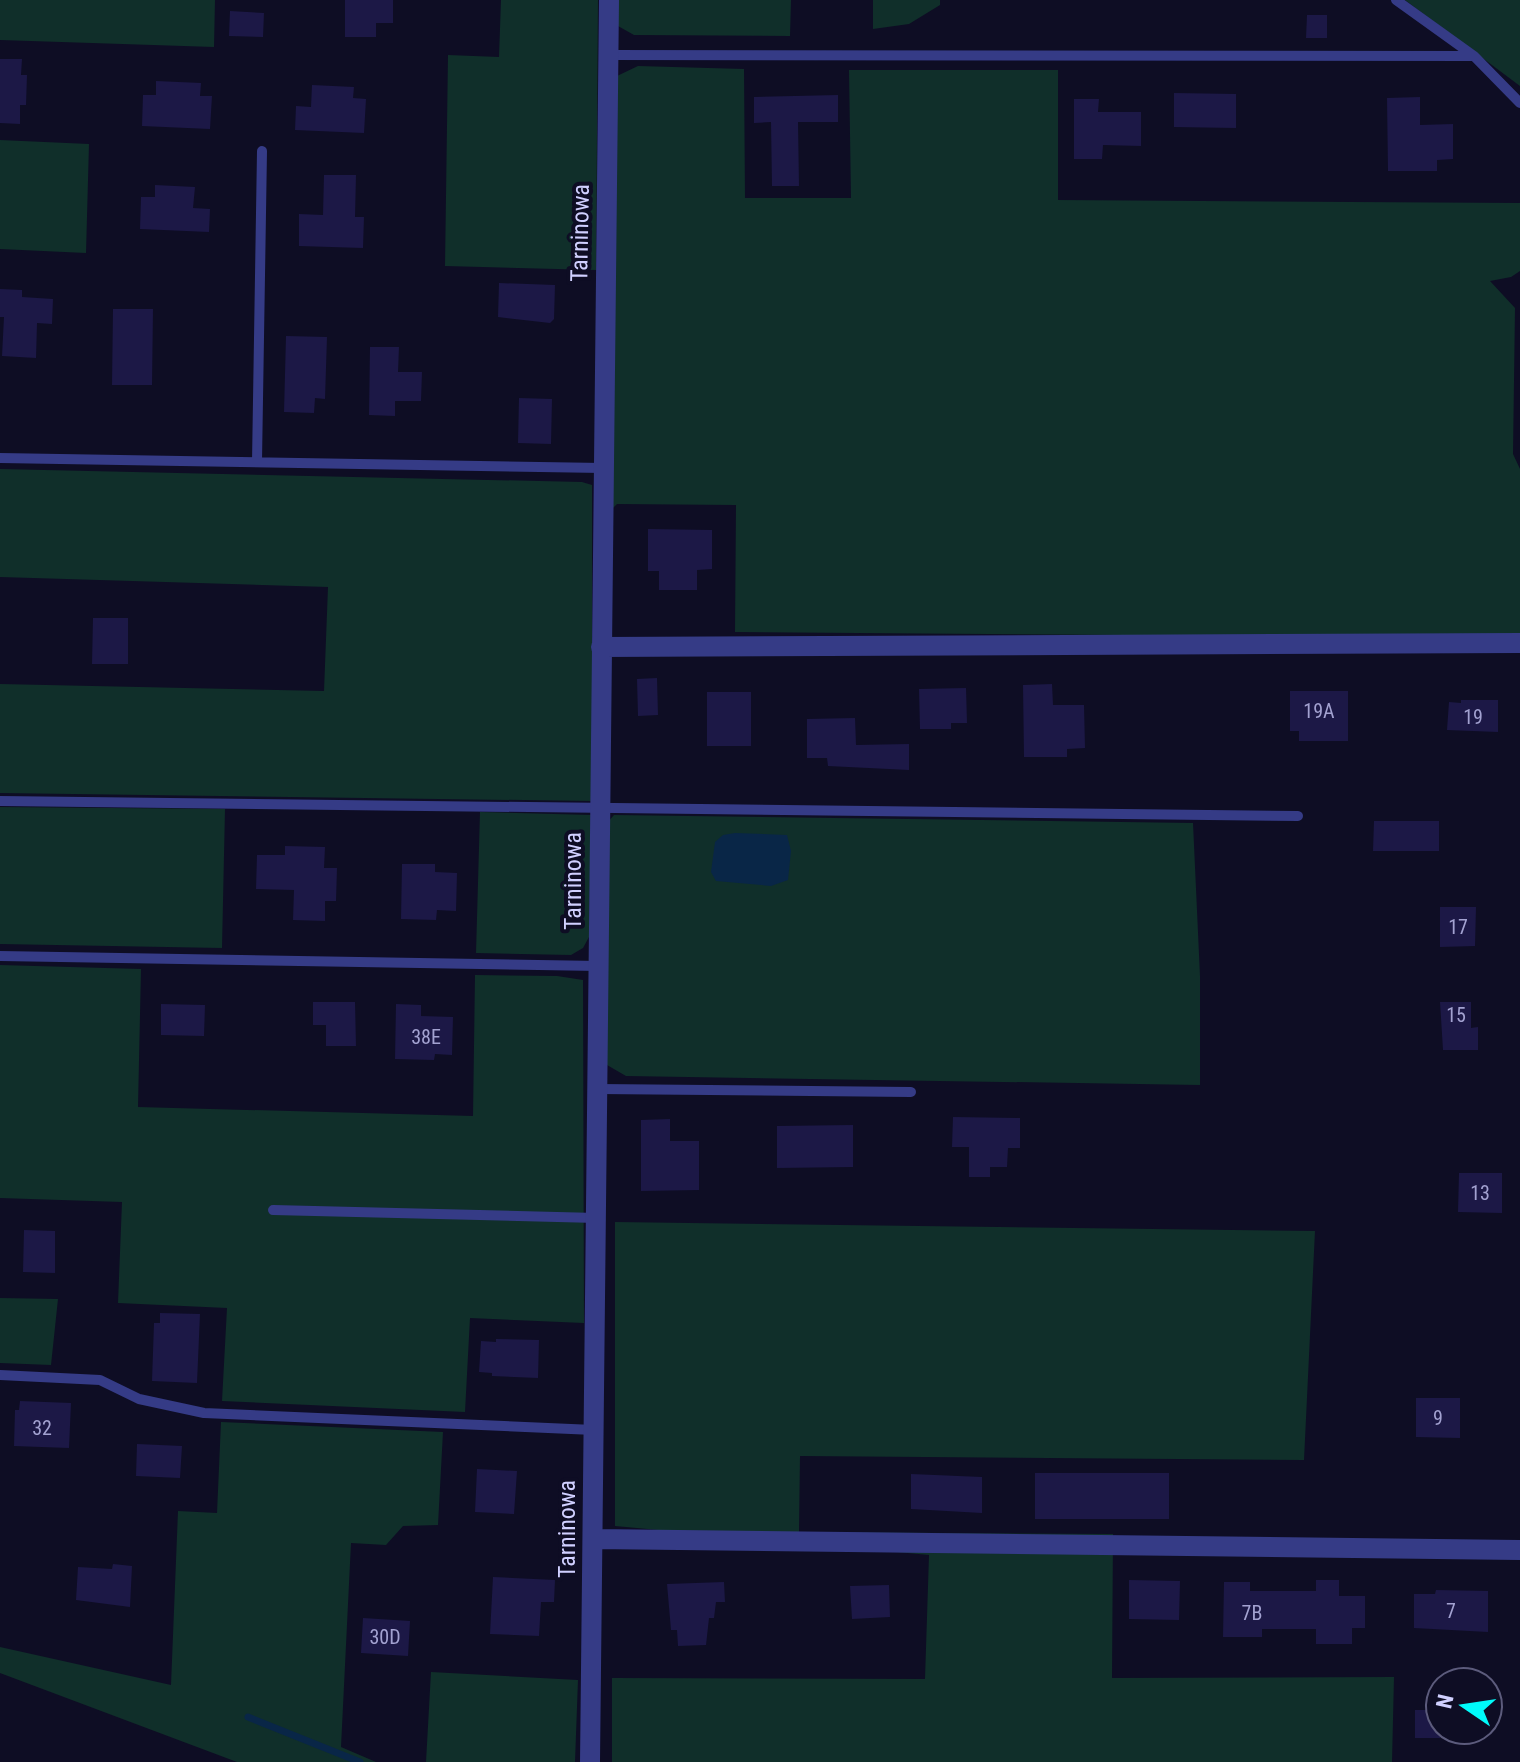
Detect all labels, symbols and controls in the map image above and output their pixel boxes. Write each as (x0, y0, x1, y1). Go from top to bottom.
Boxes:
street label: Tarninowa (565, 184, 595, 282)
house number: 19A (1303, 699, 1335, 723)
house number: 19 (1463, 705, 1483, 729)
street label: Tarninowa (559, 832, 587, 930)
house number: 17 (1448, 915, 1468, 939)
house number: 15 (1446, 1003, 1466, 1027)
house number: 38E (411, 1025, 441, 1049)
house number: 13 (1470, 1181, 1490, 1205)
house number: 9 (1433, 1406, 1443, 1430)
house number: 32 (32, 1416, 52, 1440)
street label: Tarninowa (553, 1480, 581, 1578)
house number: 7 (1446, 1599, 1456, 1623)
house number: 7B (1242, 1601, 1262, 1625)
house number: 30D (369, 1625, 401, 1649)
north arrow (1424, 1666, 1504, 1746)
text: N (1431, 1692, 1459, 1711)

